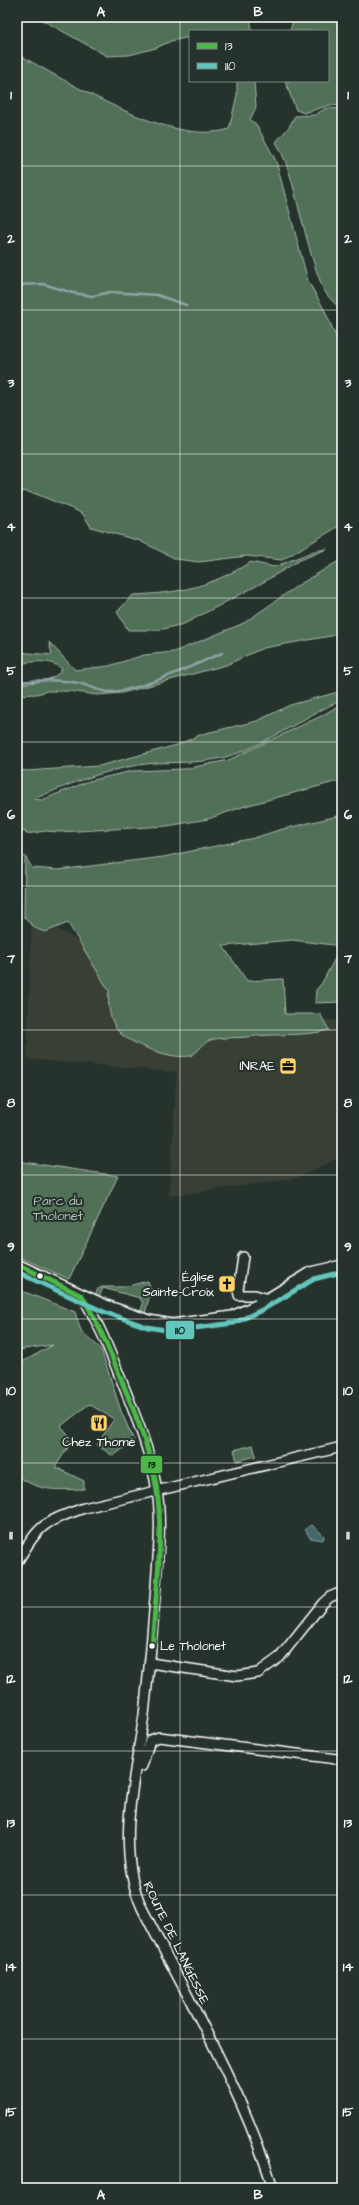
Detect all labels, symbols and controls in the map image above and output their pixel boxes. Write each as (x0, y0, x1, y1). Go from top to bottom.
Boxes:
text: A (97, 3, 106, 21)
text: B (253, 3, 263, 21)
legend (189, 30, 329, 82)
text: 13 (225, 38, 233, 55)
text: 110 (225, 58, 236, 75)
text: 1 (10, 86, 12, 104)
text: 1 (347, 86, 349, 104)
text: 2 (6, 230, 15, 248)
text: 2 (343, 230, 352, 248)
text: 3 (7, 374, 15, 392)
text: 3 (344, 374, 352, 392)
text: 4 (7, 518, 16, 536)
text: 4 (344, 518, 353, 536)
text: 5 (6, 662, 16, 680)
text: 5 (343, 662, 353, 680)
text: 6 (7, 806, 16, 824)
text: 6 (344, 806, 353, 824)
text: 7 (6, 950, 16, 968)
text: 7 (343, 950, 353, 968)
office icon: INRAE (278, 1056, 298, 1076)
place label: INRAE (240, 1057, 275, 1075)
text: 8 (7, 1094, 16, 1112)
text: 8 (344, 1094, 353, 1112)
park label: Parc du Tholonet (33, 1192, 84, 1225)
text: 9 (7, 1238, 15, 1256)
text: 9 (344, 1238, 352, 1256)
place label: Église Sainte-Croix (142, 1268, 215, 1301)
unlabelled marker (35, 1271, 45, 1281)
church icon: Église Sainte-Croix (217, 1274, 237, 1294)
line badge: 110 (165, 1320, 195, 1340)
text: 110 (175, 1323, 185, 1338)
text: 10 (6, 1382, 17, 1400)
text: 10 (343, 1382, 354, 1400)
restaurant icon: Chez Thomé (89, 1413, 109, 1433)
place label: Chez Thomé (62, 1433, 136, 1451)
line badge: 13 (140, 1455, 163, 1474)
text: 13 (148, 1457, 156, 1472)
text: 11 (9, 1526, 13, 1544)
text: 11 (346, 1526, 350, 1544)
place label: Le Tholonet (160, 1638, 226, 1655)
marker: Le Tholonet (147, 1641, 157, 1651)
text: 12 (6, 1670, 16, 1688)
text: 12 (343, 1670, 353, 1688)
text: 13 (7, 1814, 16, 1832)
text: 13 (344, 1814, 353, 1832)
street label: ROUTE DE LANGESSE (138, 1879, 214, 2008)
text: 14 (6, 1958, 16, 1976)
text: 14 (343, 1958, 353, 1976)
text: 15 (6, 2103, 17, 2121)
text: 15 (343, 2103, 354, 2121)
text: A (97, 2186, 106, 2204)
text: B (253, 2186, 263, 2204)

